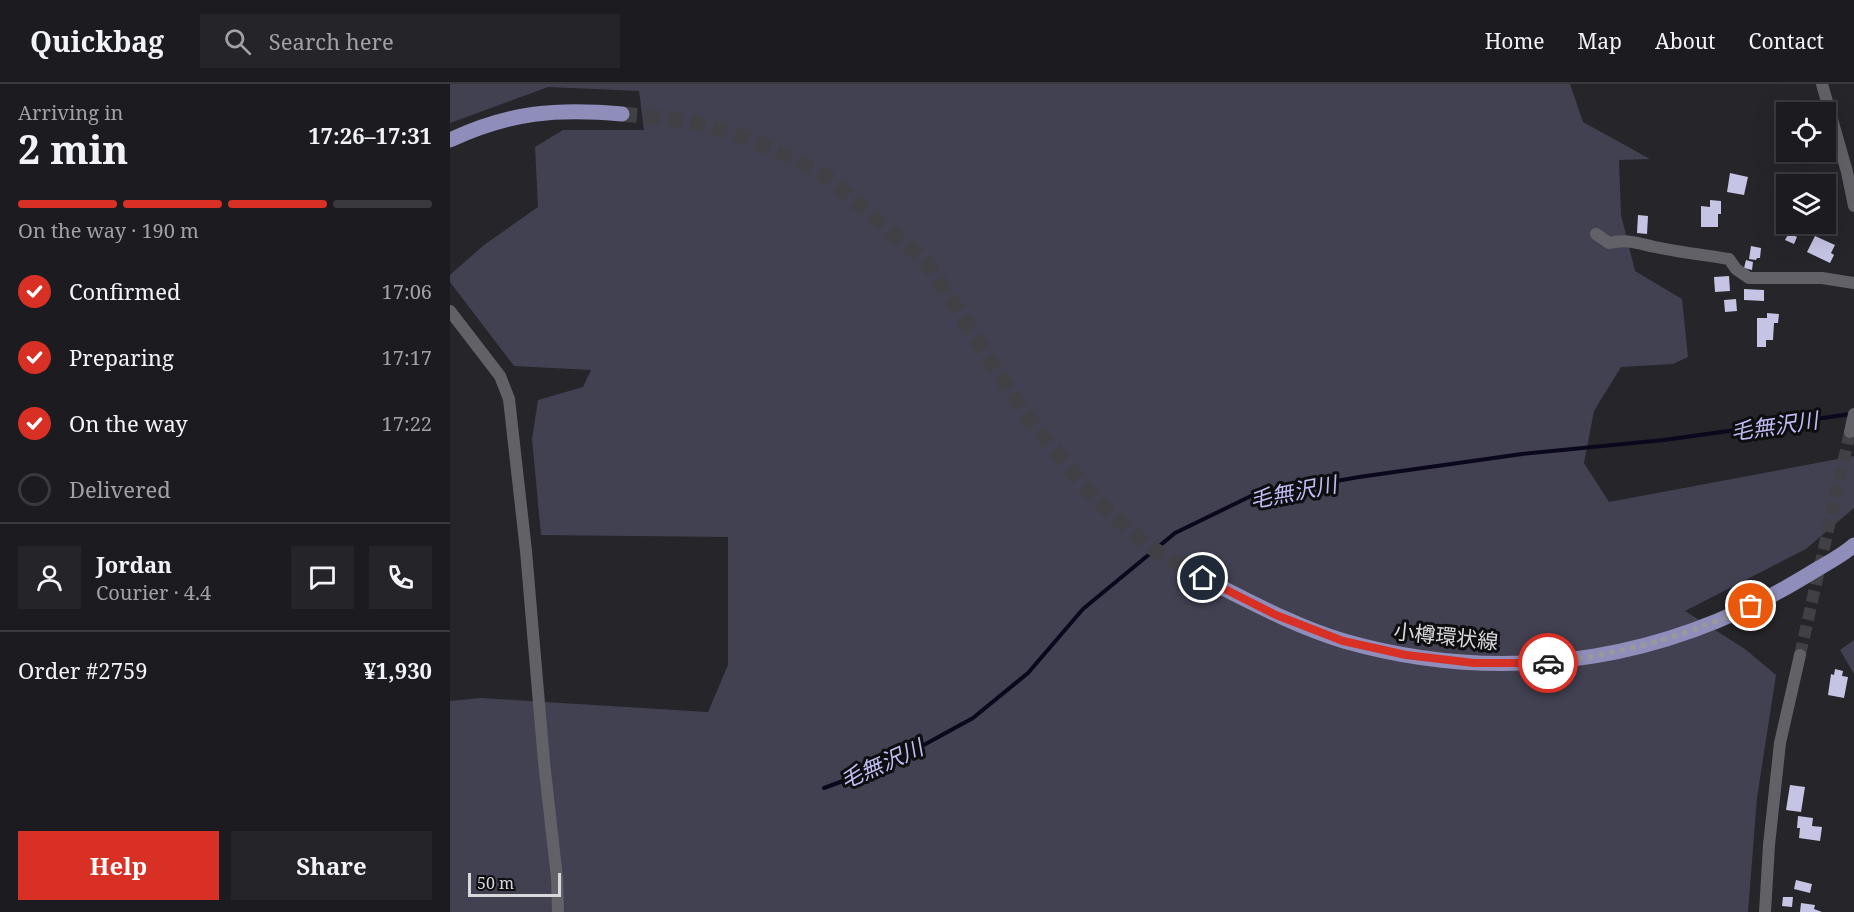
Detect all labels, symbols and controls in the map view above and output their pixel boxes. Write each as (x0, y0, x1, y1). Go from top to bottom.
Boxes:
search box (200, 14, 620, 68)
text: Quickbag (30, 22, 164, 60)
icon: search (221, 25, 254, 58)
text: Search here (269, 26, 394, 56)
text: Home (1485, 27, 1545, 55)
text: Map (1578, 27, 1622, 55)
text: About (1655, 27, 1716, 55)
text: Contact (1749, 27, 1824, 55)
text: Arriving in (18, 99, 123, 126)
map controls (1776, 102, 1836, 234)
button: locate (1776, 102, 1836, 162)
text: 17:26–17:31 (308, 120, 432, 150)
text: 2 min (18, 122, 128, 175)
button: layers (1776, 174, 1836, 234)
text: On the way · 190 m (18, 217, 199, 244)
icon: check (18, 275, 51, 308)
text: Confirmed (69, 276, 180, 306)
text: 17:06 (382, 278, 432, 305)
icon: check (18, 341, 51, 374)
text: Preparing (69, 342, 174, 372)
text: 17:17 (382, 344, 432, 371)
water label: 毛無沢川 (1728, 404, 1822, 446)
icon: check (18, 407, 51, 440)
text: On the way (69, 408, 188, 438)
text: 17:22 (382, 410, 432, 437)
water label: 毛無沢川 (1247, 467, 1341, 514)
text: Delivered (69, 474, 171, 504)
button: person (18, 546, 81, 609)
button: chat (291, 546, 354, 609)
button: phone (369, 546, 432, 609)
text: Jordan (96, 549, 172, 579)
pin (1177, 552, 1228, 603)
icon: home (1186, 561, 1219, 594)
text: Courier · 4.4 (96, 579, 211, 606)
pin (1725, 580, 1776, 631)
icon: bag (1734, 589, 1767, 622)
street label: 小樽環状線 (1392, 617, 1500, 655)
courier (1518, 633, 1578, 693)
icon: car (1532, 647, 1565, 680)
text: Order #2759 (18, 655, 148, 685)
text: ¥1,930 (363, 655, 432, 685)
water label: 毛無沢川 (835, 731, 929, 795)
button: Help (18, 831, 219, 900)
button: Share (231, 831, 432, 900)
scale bar (468, 870, 561, 898)
text: 50 m (477, 872, 514, 894)

